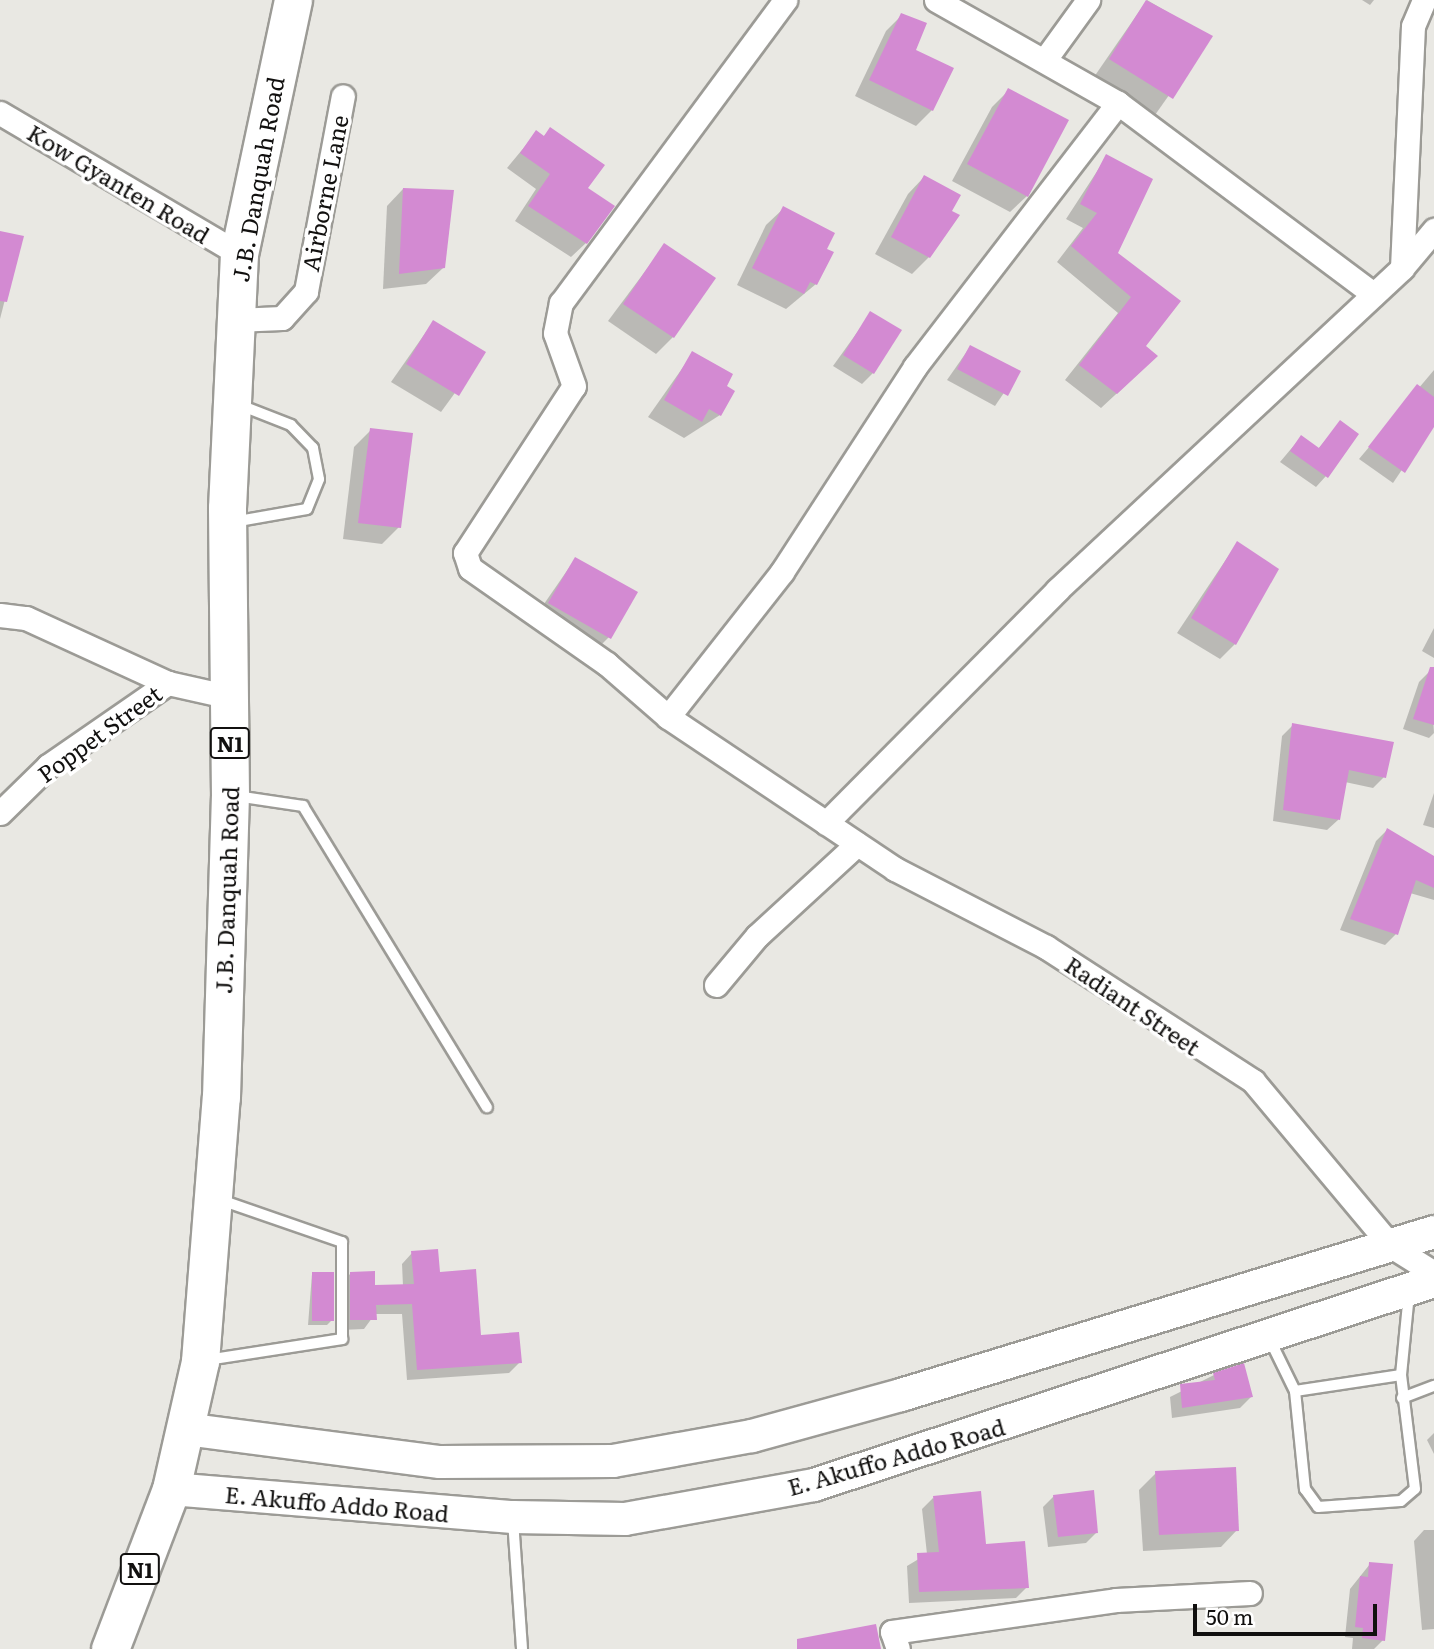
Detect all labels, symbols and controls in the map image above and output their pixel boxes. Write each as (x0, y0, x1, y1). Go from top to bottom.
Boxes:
street label: J.B. Danquah Road (225, 74, 289, 284)
street label: Airborne Lane (295, 113, 353, 273)
street label: Kow Gyanten Road (23, 118, 215, 248)
street label: Poppet Street (32, 679, 166, 787)
road number: N1 (209, 726, 251, 760)
street label: J.B. Danquah Road (209, 786, 243, 994)
street label: Radiant Street (1060, 950, 1206, 1060)
street label: E. Akuffo Addo Road (784, 1412, 1008, 1500)
street label: E. Akuffo Addo Road (224, 1479, 450, 1527)
road number: N1 (119, 1552, 161, 1586)
scale bar (1196, 1590, 1380, 1634)
text: 50 m (1206, 1600, 1253, 1631)

